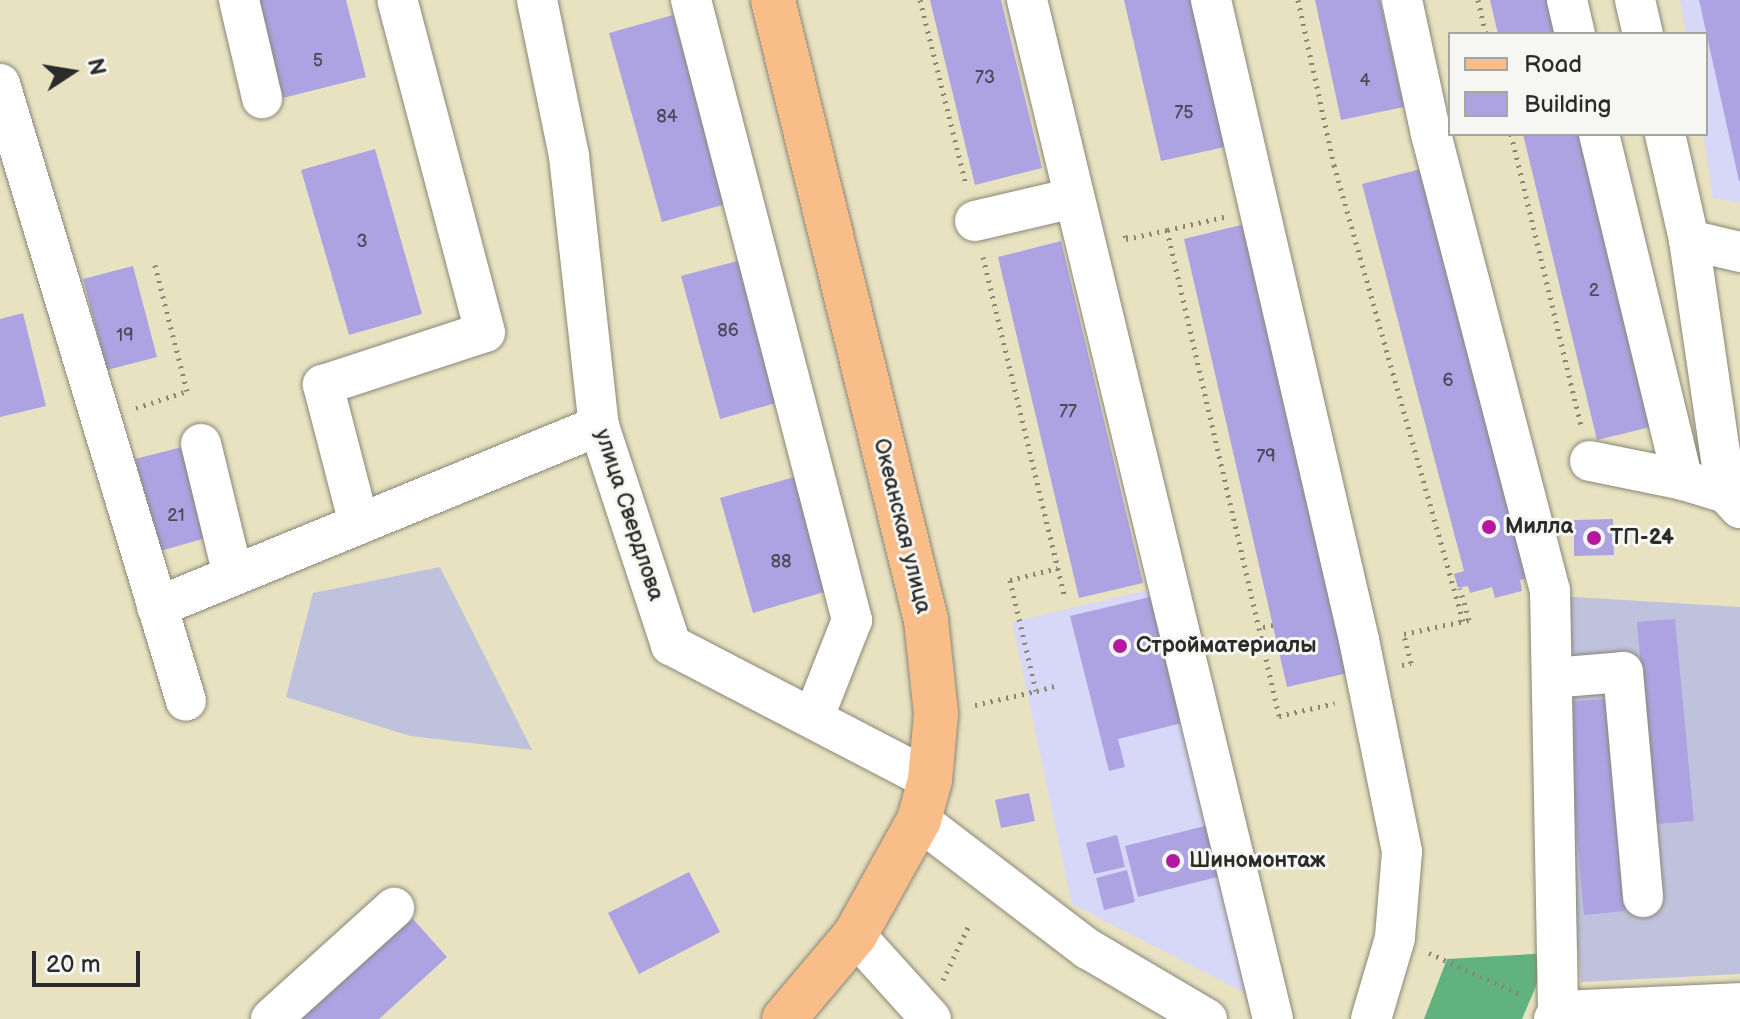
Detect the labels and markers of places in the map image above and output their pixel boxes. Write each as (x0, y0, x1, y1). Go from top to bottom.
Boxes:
place label: Милла (1505, 514, 1573, 540)
marker: Милла (1480, 518, 1498, 536)
place label: ТП-24 (1610, 525, 1674, 551)
marker: ТП-24 (1585, 529, 1603, 547)
place label: Стройматериалы (1136, 633, 1316, 659)
marker: Стройматериалы (1111, 637, 1129, 655)
place label: Шиномонтаж (1189, 848, 1325, 874)
marker: Шиномонтаж (1164, 852, 1182, 870)

